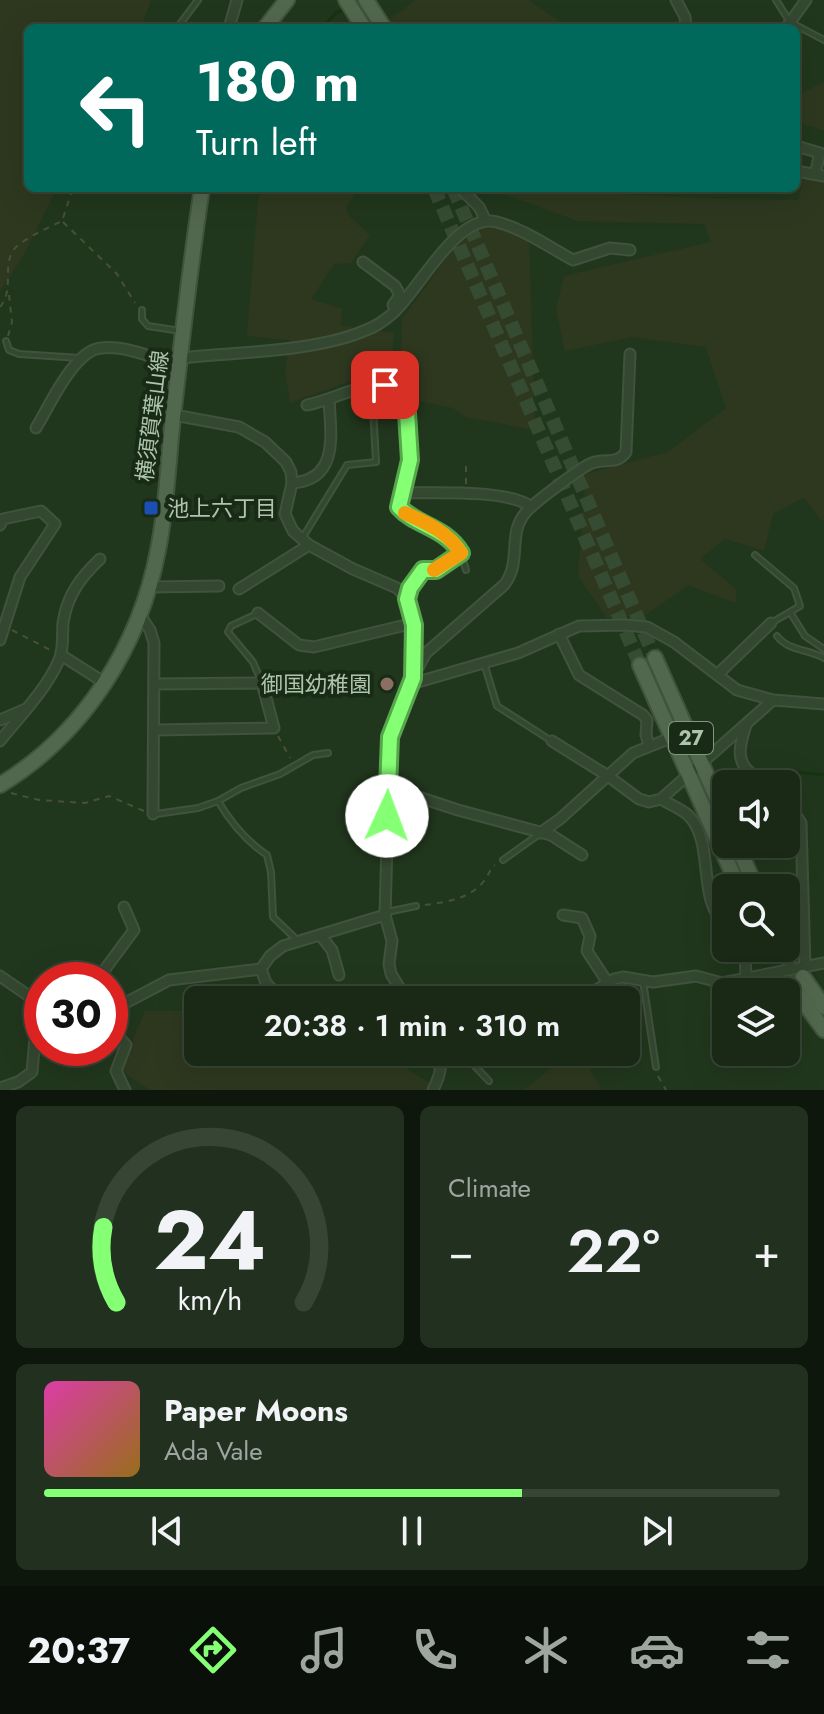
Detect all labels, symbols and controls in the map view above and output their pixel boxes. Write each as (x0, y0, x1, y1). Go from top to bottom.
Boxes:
text: 180 m (196, 41, 359, 122)
icon: left (64, 56, 168, 160)
text: Turn left (196, 116, 317, 168)
street label: 横須賀葉山線 (128, 349, 176, 483)
pin (351, 351, 419, 419)
icon: arrive (363, 363, 407, 407)
place label: 池上六丁目 (167, 492, 277, 524)
marker: 池上六丁目 (142, 499, 160, 517)
place label: 御国幼稚園 (261, 668, 371, 700)
marker: 御国幼稚園 (378, 675, 396, 693)
road number: 27 (669, 722, 713, 754)
map controls (712, 770, 800, 1066)
button: sound (712, 770, 800, 858)
position arrow (345, 774, 429, 858)
button: search (712, 874, 800, 962)
speed limit sign: 30 (24, 962, 128, 1066)
button: layers (712, 978, 800, 1066)
text: 20:38 · 1 min · 310 m (264, 1004, 560, 1047)
text: Climate (448, 1169, 531, 1207)
text: 24 (154, 1180, 266, 1300)
text: 22° (567, 1208, 660, 1295)
text: − (448, 1220, 474, 1284)
text: + (753, 1220, 780, 1284)
text: km/h (178, 1279, 242, 1321)
text: Paper Moons (164, 1389, 348, 1432)
text: Ada Vale (164, 1432, 263, 1470)
icon: previous (145, 1509, 189, 1553)
icon: pause (390, 1509, 434, 1553)
icon: next (635, 1509, 679, 1553)
icon: directions (185, 1622, 241, 1678)
icon: music (296, 1622, 352, 1678)
icon: phone (407, 1622, 463, 1678)
icon: climate (518, 1622, 574, 1678)
icon: car (629, 1622, 685, 1678)
icon: filters (740, 1622, 796, 1678)
text: 20:37 (28, 1624, 130, 1676)

